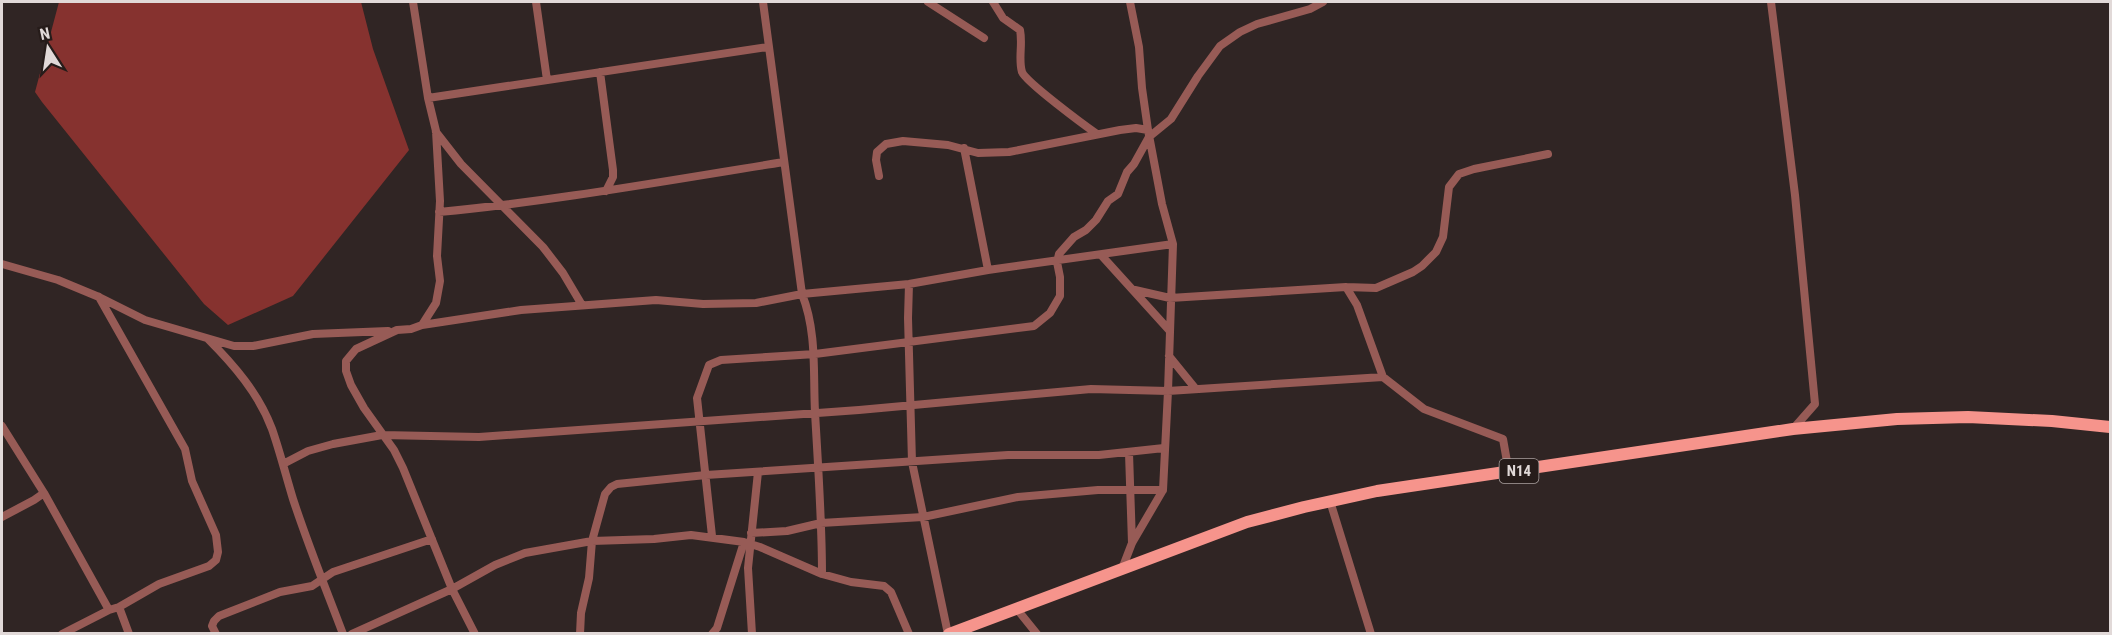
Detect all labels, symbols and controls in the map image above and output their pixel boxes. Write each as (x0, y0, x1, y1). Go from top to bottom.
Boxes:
north arrow (18, 18, 78, 78)
text: N (38, 24, 52, 44)
road number: N14 (1500, 459, 1538, 483)

